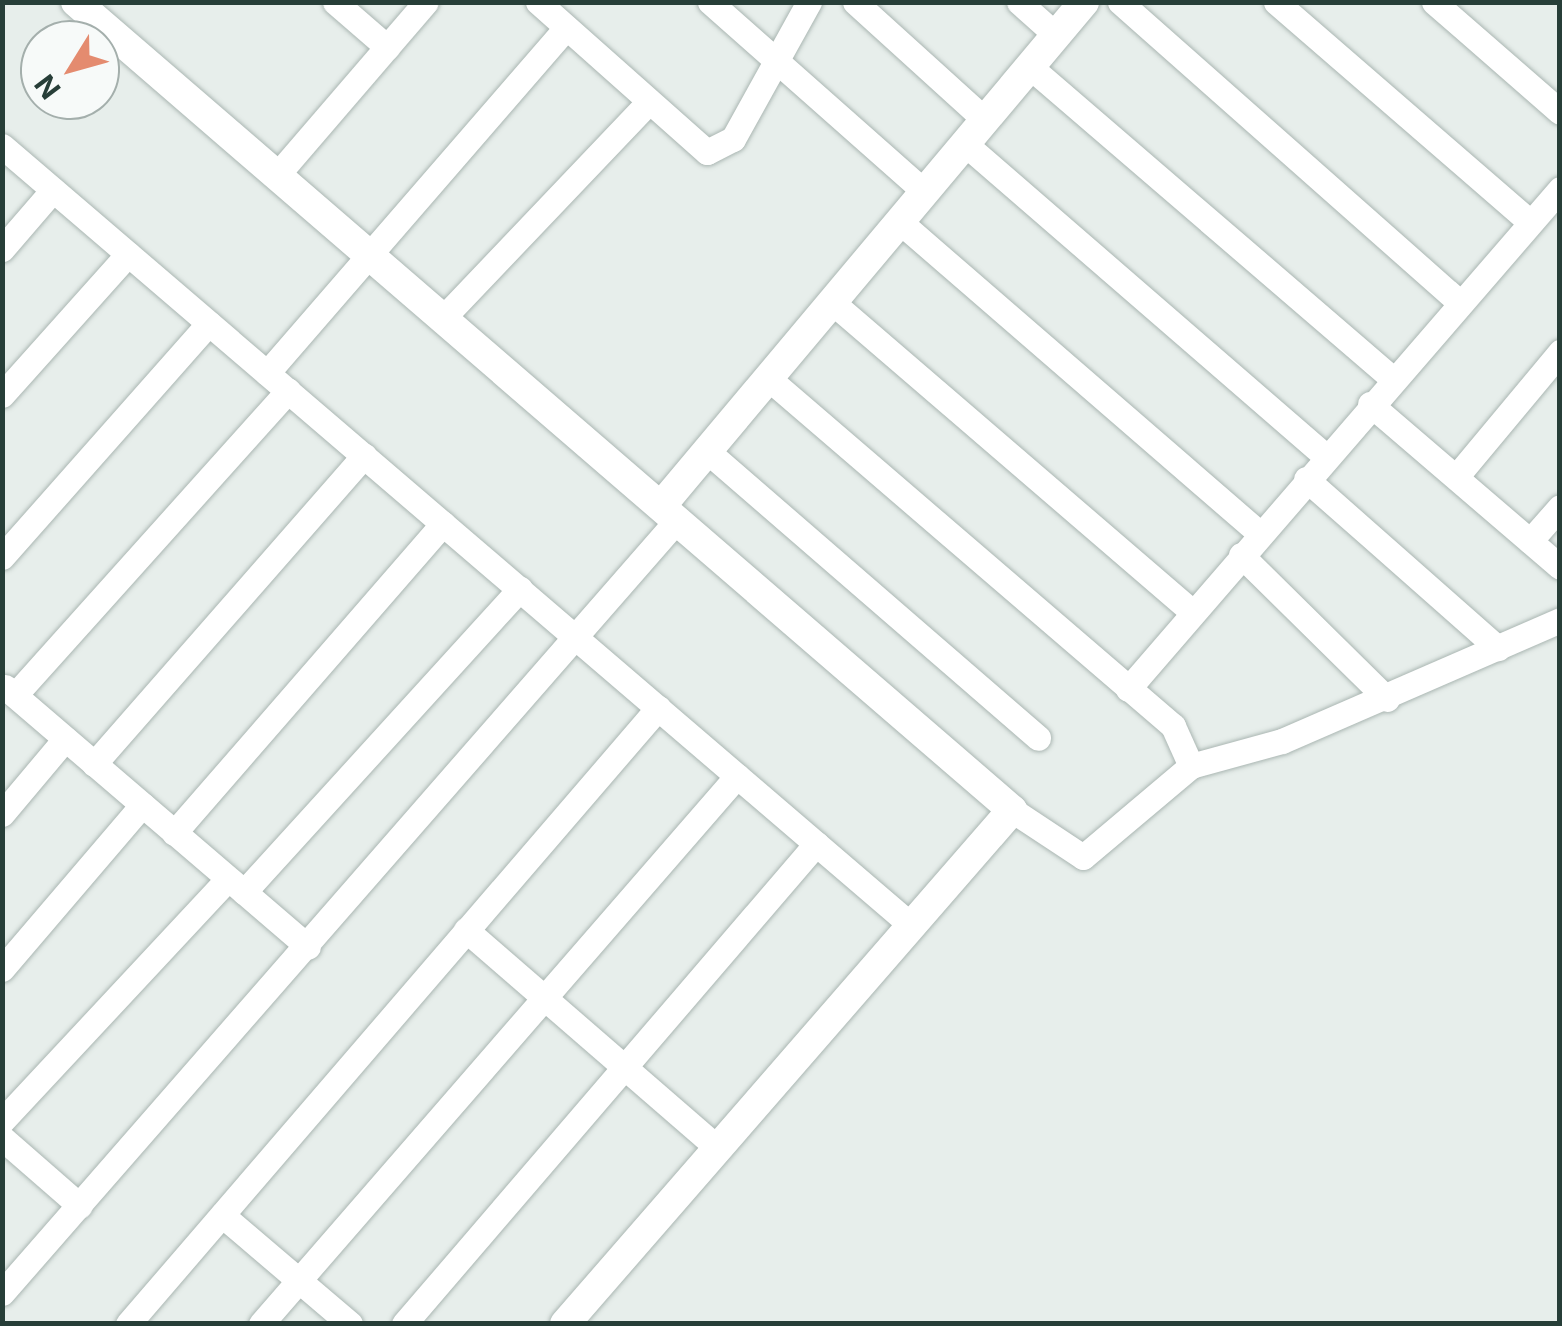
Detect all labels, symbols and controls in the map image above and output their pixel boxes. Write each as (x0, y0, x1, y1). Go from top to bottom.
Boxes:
north arrow (20, 20, 120, 120)
text: N (28, 68, 68, 106)

